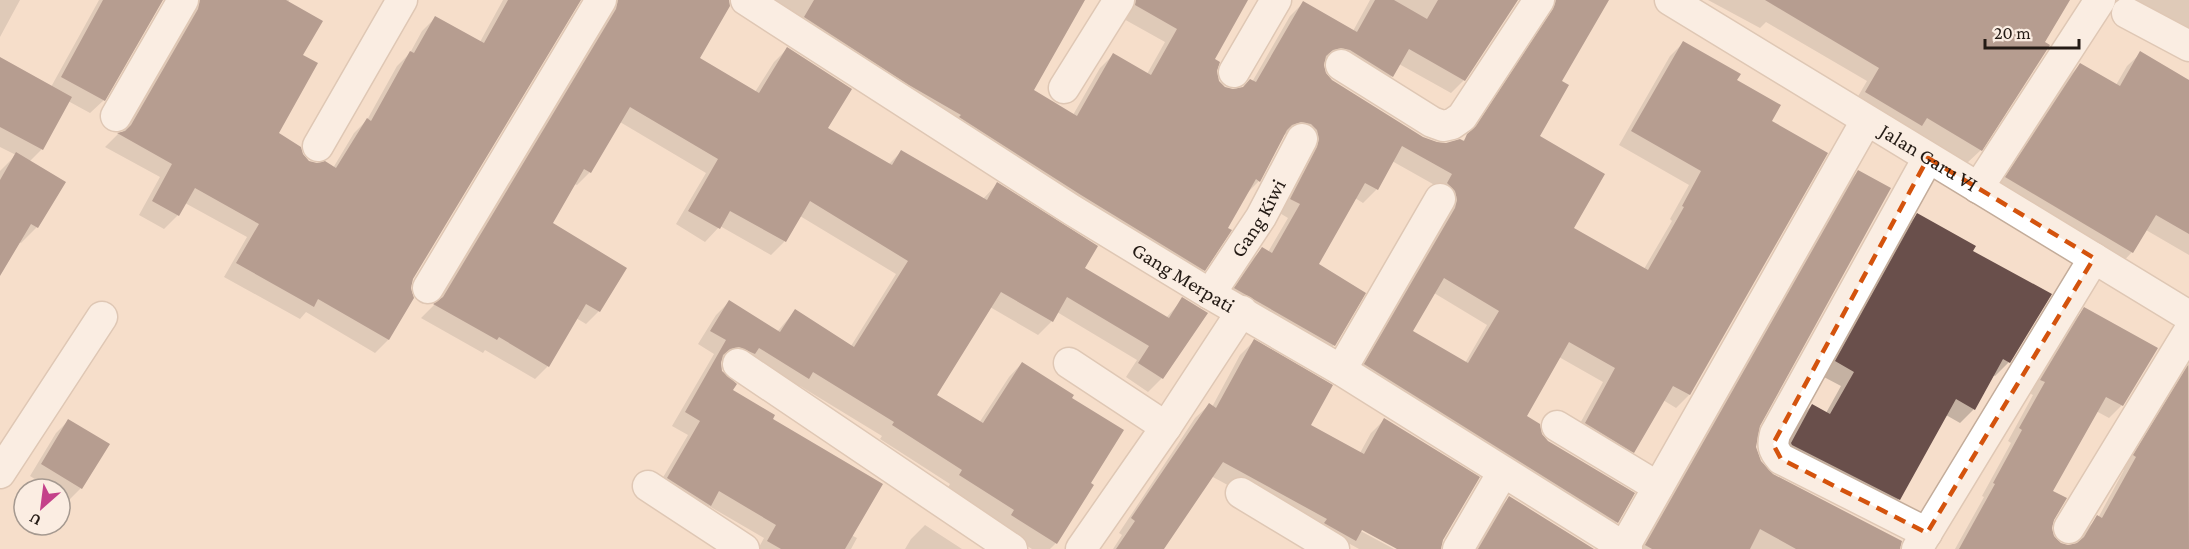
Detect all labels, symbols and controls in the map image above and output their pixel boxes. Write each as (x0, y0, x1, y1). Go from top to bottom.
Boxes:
scale bar (1985, 12, 2080, 50)
text: 20 m (1994, 23, 2031, 43)
street label: Jalan Garu VI (1874, 118, 1982, 197)
street label: Gang Kiwi (1226, 175, 1291, 262)
street label: Gang Merpati (1128, 237, 1239, 318)
north arrow (12, 477, 72, 537)
text: U (26, 510, 44, 530)

